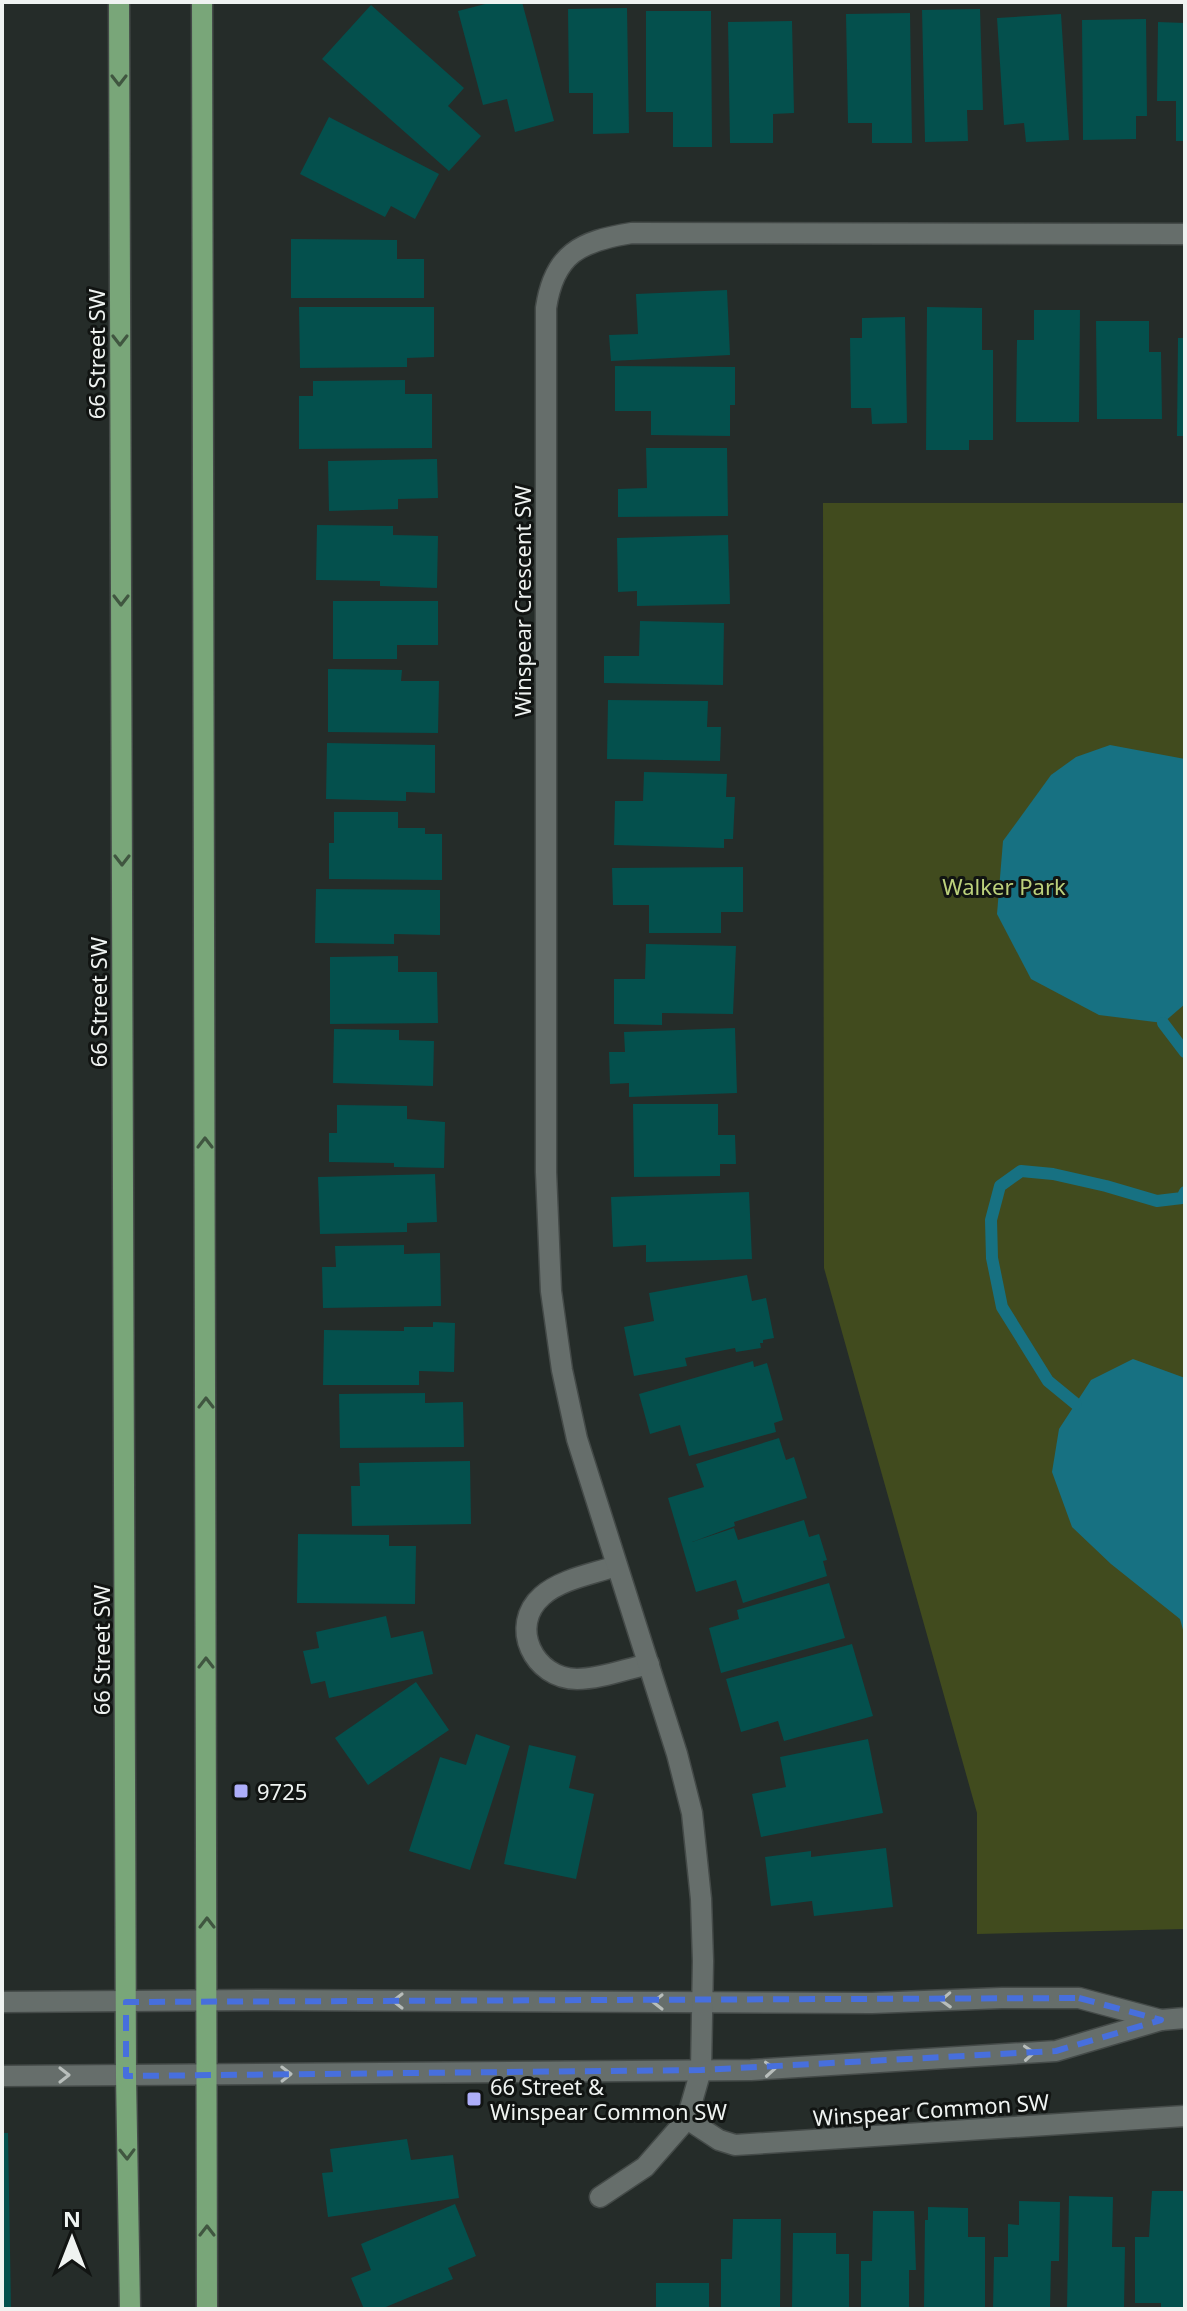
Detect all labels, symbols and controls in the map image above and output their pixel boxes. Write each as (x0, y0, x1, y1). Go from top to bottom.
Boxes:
one-way arrow (110, 74, 128, 87)
street label: 66 Street SW (81, 288, 111, 419)
one-way arrow (111, 334, 129, 347)
street label: Winspear Crescent SW (507, 485, 537, 717)
one-way arrow (112, 594, 130, 607)
one-way arrow (113, 854, 131, 867)
park label: Walker Park (942, 871, 1066, 901)
street label: 66 Street SW (83, 936, 113, 1067)
one-way arrow (196, 1136, 214, 1149)
one-way arrow (197, 1396, 215, 1409)
street label: 66 Street SW (86, 1584, 116, 1715)
one-way arrow (197, 1656, 215, 1669)
place label: 9725 (257, 1776, 307, 1806)
marker: 9725 (232, 1782, 250, 1800)
one-way arrow (198, 1916, 216, 1929)
one-way arrow (939, 1991, 952, 2008)
one-way arrow (391, 1992, 404, 2010)
one-way arrow (651, 1993, 664, 2011)
one-way arrow (1023, 2045, 1036, 2062)
one-way arrow (764, 2061, 777, 2078)
one-way arrow (58, 2066, 71, 2084)
one-way arrow (280, 2066, 293, 2083)
place label: 66 Street & Winspear Common SW (490, 2071, 727, 2126)
street label: Winspear Common SW (812, 2086, 1051, 2132)
marker: 66 Street & Winspear Common SW (465, 2090, 483, 2108)
one-way arrow (118, 2148, 136, 2161)
north arrow (32, 2199, 112, 2279)
text: N (63, 2203, 81, 2233)
one-way arrow (198, 2224, 216, 2237)

